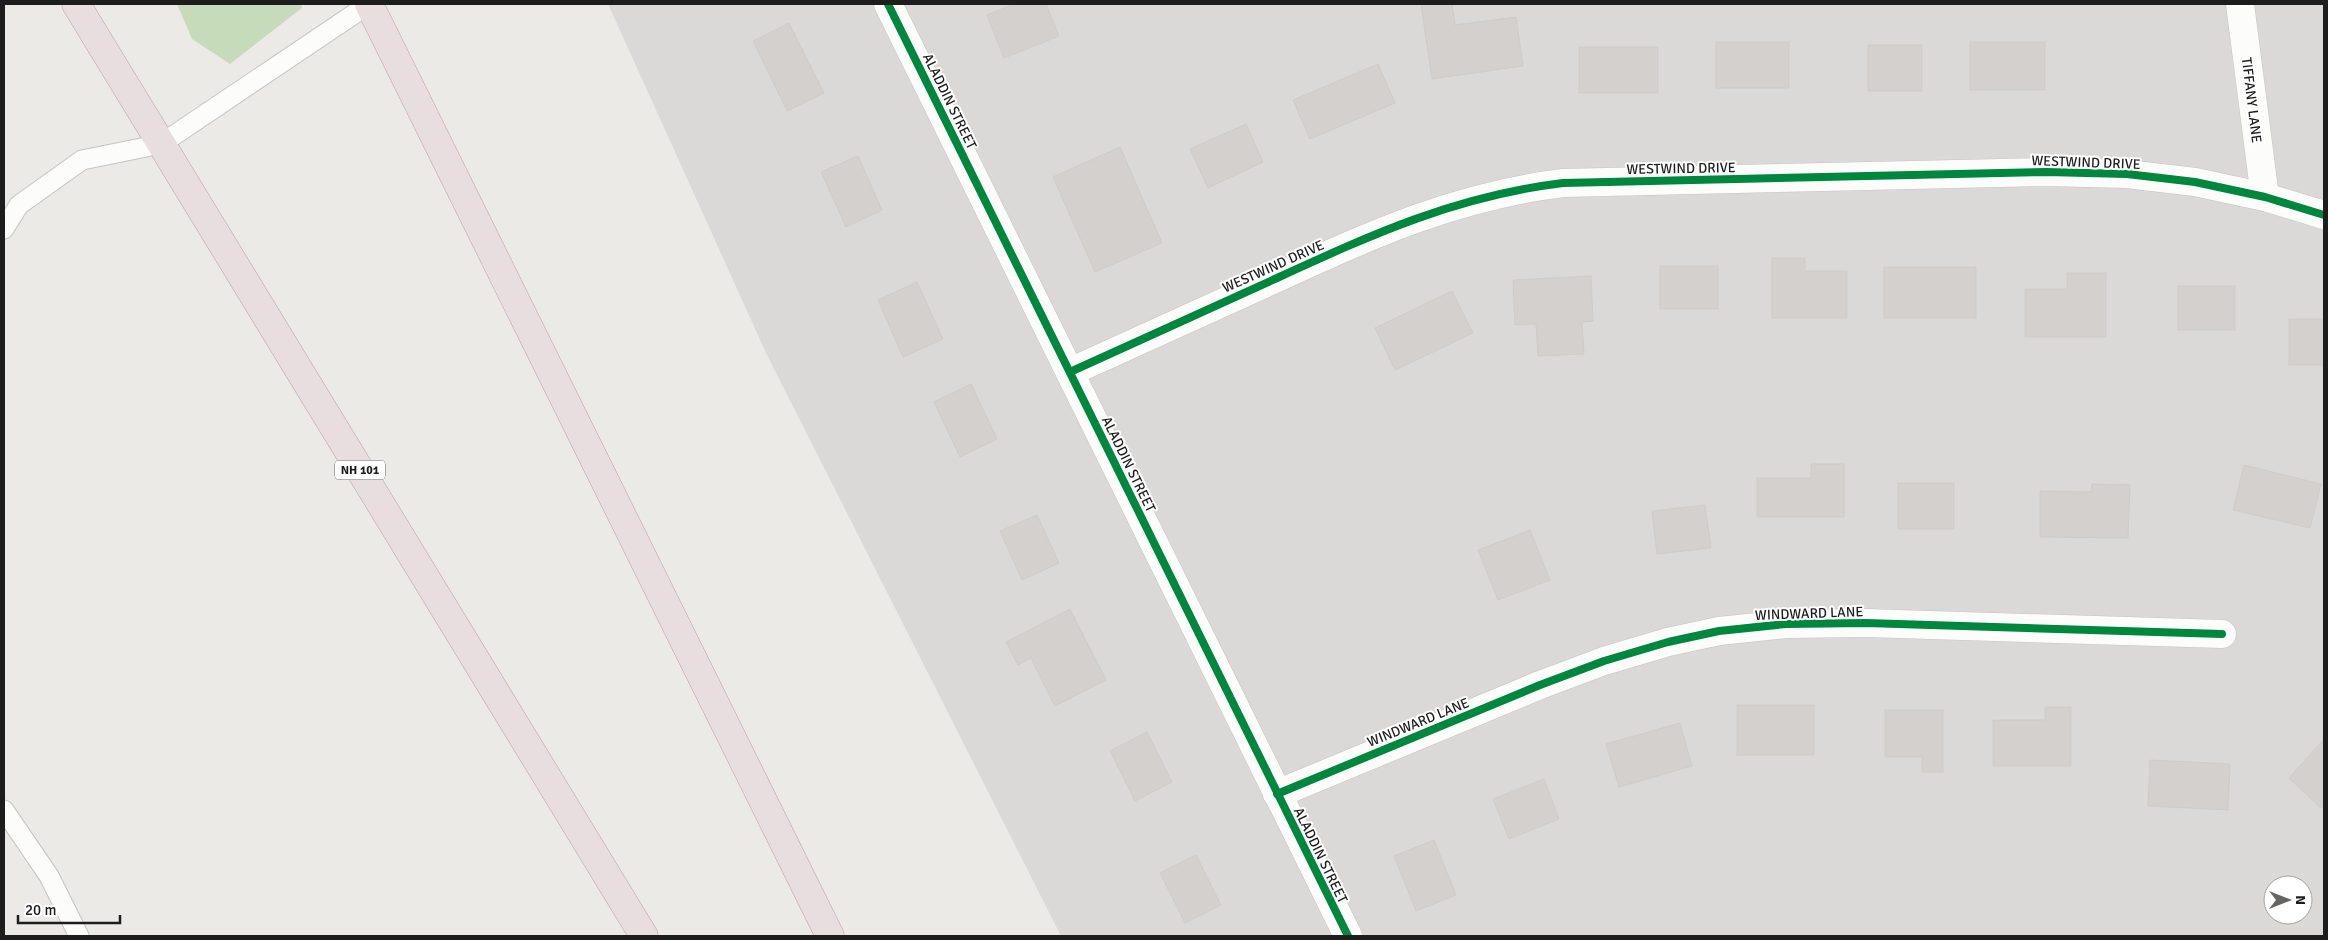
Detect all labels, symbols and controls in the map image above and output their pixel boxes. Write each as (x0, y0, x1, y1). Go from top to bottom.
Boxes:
street label: ALADDIN STREET (919, 50, 980, 152)
street label: TIFFANY LANE (2238, 56, 2265, 144)
street label: WESTWIND DRIVE (2031, 152, 2141, 173)
street label: WESTWIND DRIVE (1626, 159, 1736, 178)
street label: WESTWIND DRIVE (1220, 236, 1327, 296)
street label: ALADDIN STREET (1098, 413, 1159, 515)
road number: NH 101 (335, 460, 385, 480)
street label: WINDWARD LANE (1755, 603, 1864, 624)
street label: WINDWARD LANE (1365, 694, 1472, 751)
street label: ALADDIN STREET (1290, 804, 1351, 906)
north arrow (2263, 875, 2313, 925)
scale bar (18, 892, 120, 924)
text: N (2292, 895, 2309, 905)
text: 20 m (25, 901, 56, 919)

